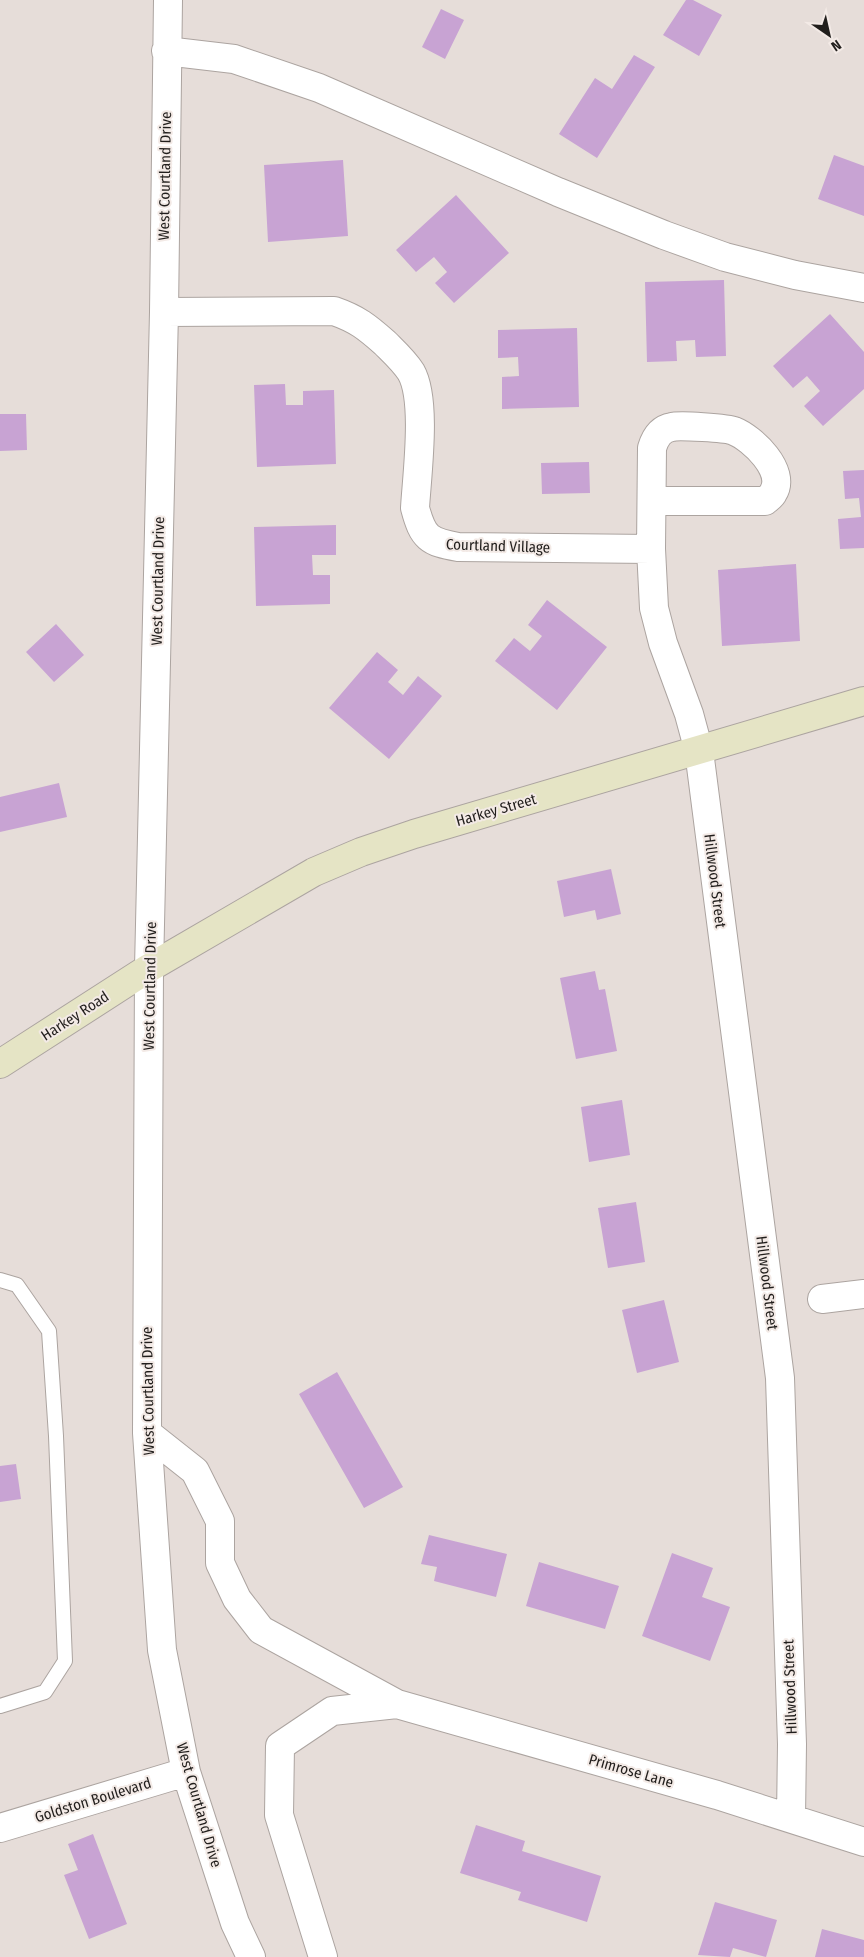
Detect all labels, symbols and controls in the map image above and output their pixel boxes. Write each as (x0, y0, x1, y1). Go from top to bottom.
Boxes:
north arrow (804, 10, 854, 60)
text: N (828, 36, 844, 55)
street label: West Courtland Drive (155, 111, 175, 241)
street label: West Courtland Drive (148, 516, 168, 646)
street label: Courtland Village (445, 535, 551, 557)
street label: Harkey Street (454, 790, 538, 830)
street label: Hillwood Street (700, 833, 730, 929)
street label: West Courtland Drive (140, 921, 160, 1051)
street label: Harkey Road (38, 987, 112, 1045)
street label: Hillwood Street (752, 1235, 782, 1331)
street label: West Courtland Drive (138, 1326, 158, 1456)
street label: Hillwood Street (779, 1639, 801, 1735)
street label: West Courtland Drive (173, 1741, 225, 1869)
street label: Primrose Lane (587, 1750, 675, 1792)
street label: Goldston Boulevard (33, 1774, 153, 1826)

